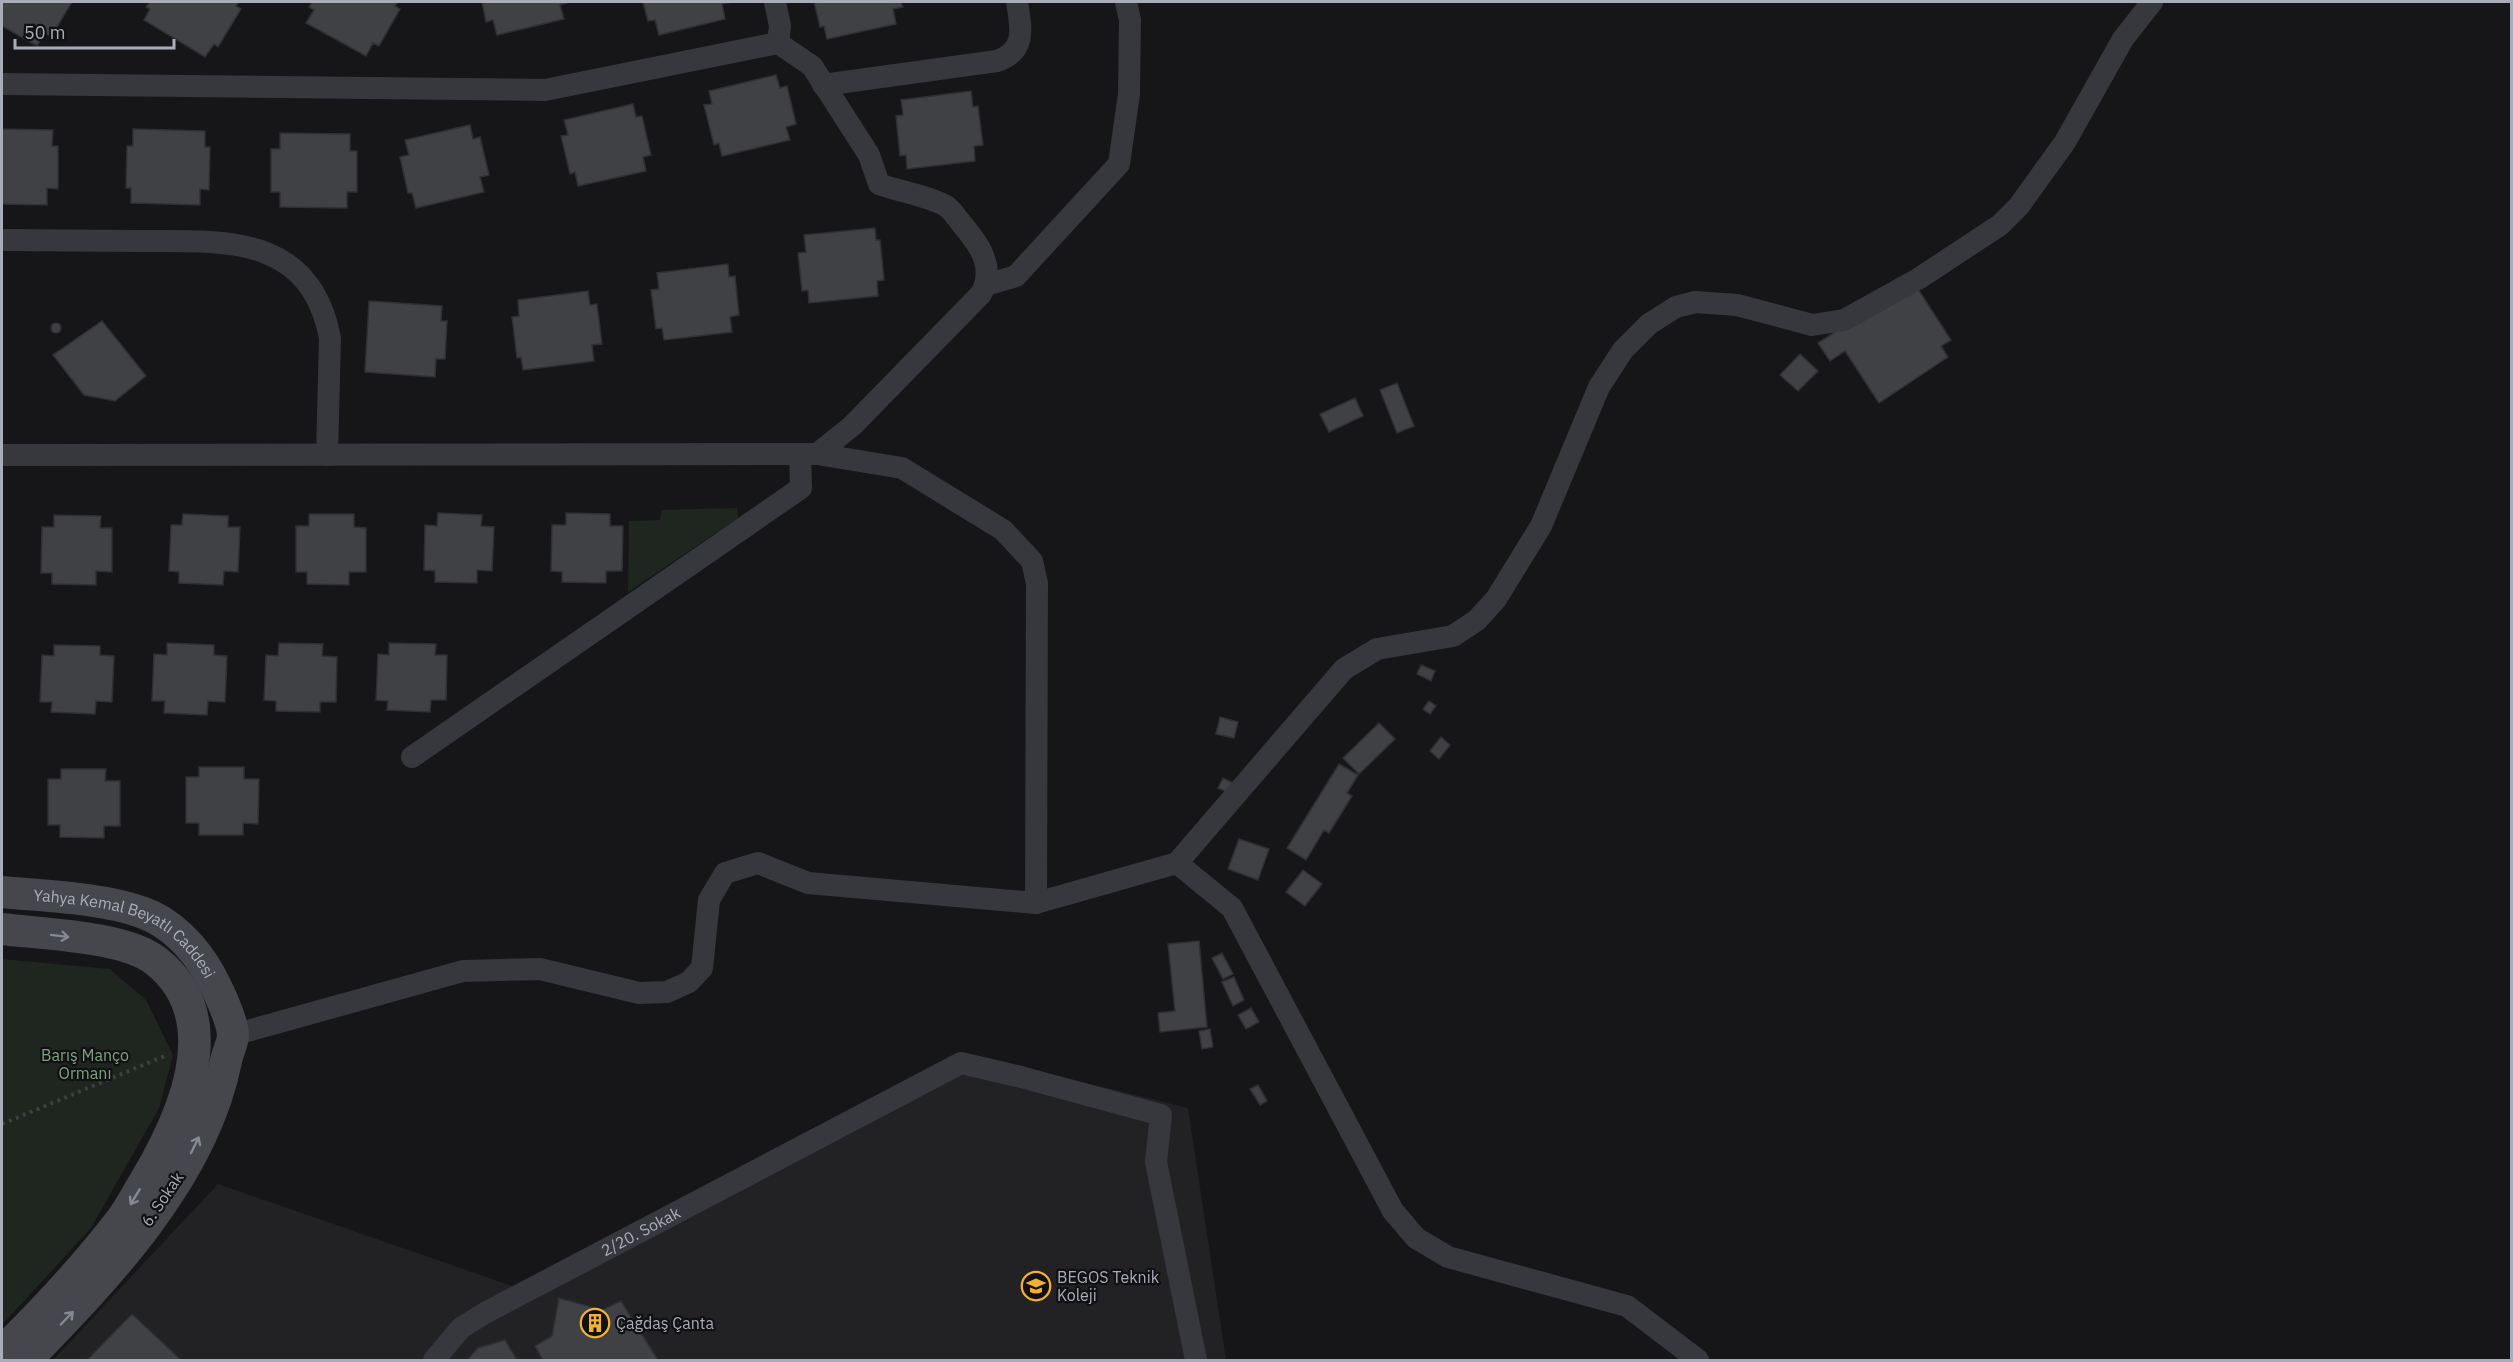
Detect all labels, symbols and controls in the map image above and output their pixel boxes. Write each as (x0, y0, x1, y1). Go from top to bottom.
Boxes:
scale bar (15, 12, 174, 50)
text: 50 m (24, 21, 66, 44)
street label: Yahya Kemal Beyatlı Caddesi (33, 885, 220, 982)
one-way arrow (49, 931, 69, 942)
park label: Barış Manço Ormanı (41, 1045, 129, 1083)
one-way arrow (189, 1137, 201, 1155)
street label: 6. Sokak (137, 1168, 188, 1230)
one-way arrow (129, 1188, 141, 1205)
street label: 2/20. Sokak (598, 1202, 684, 1260)
place label: BEGOS Teknik Koleji (1057, 1267, 1160, 1305)
school or university icon: BEGOS Teknik Koleji (1020, 1270, 1052, 1302)
building icon: Çağdaş Çanta (579, 1307, 611, 1339)
one-way arrow (59, 1311, 74, 1326)
place label: Çağdaş Çanta (616, 1313, 714, 1333)

